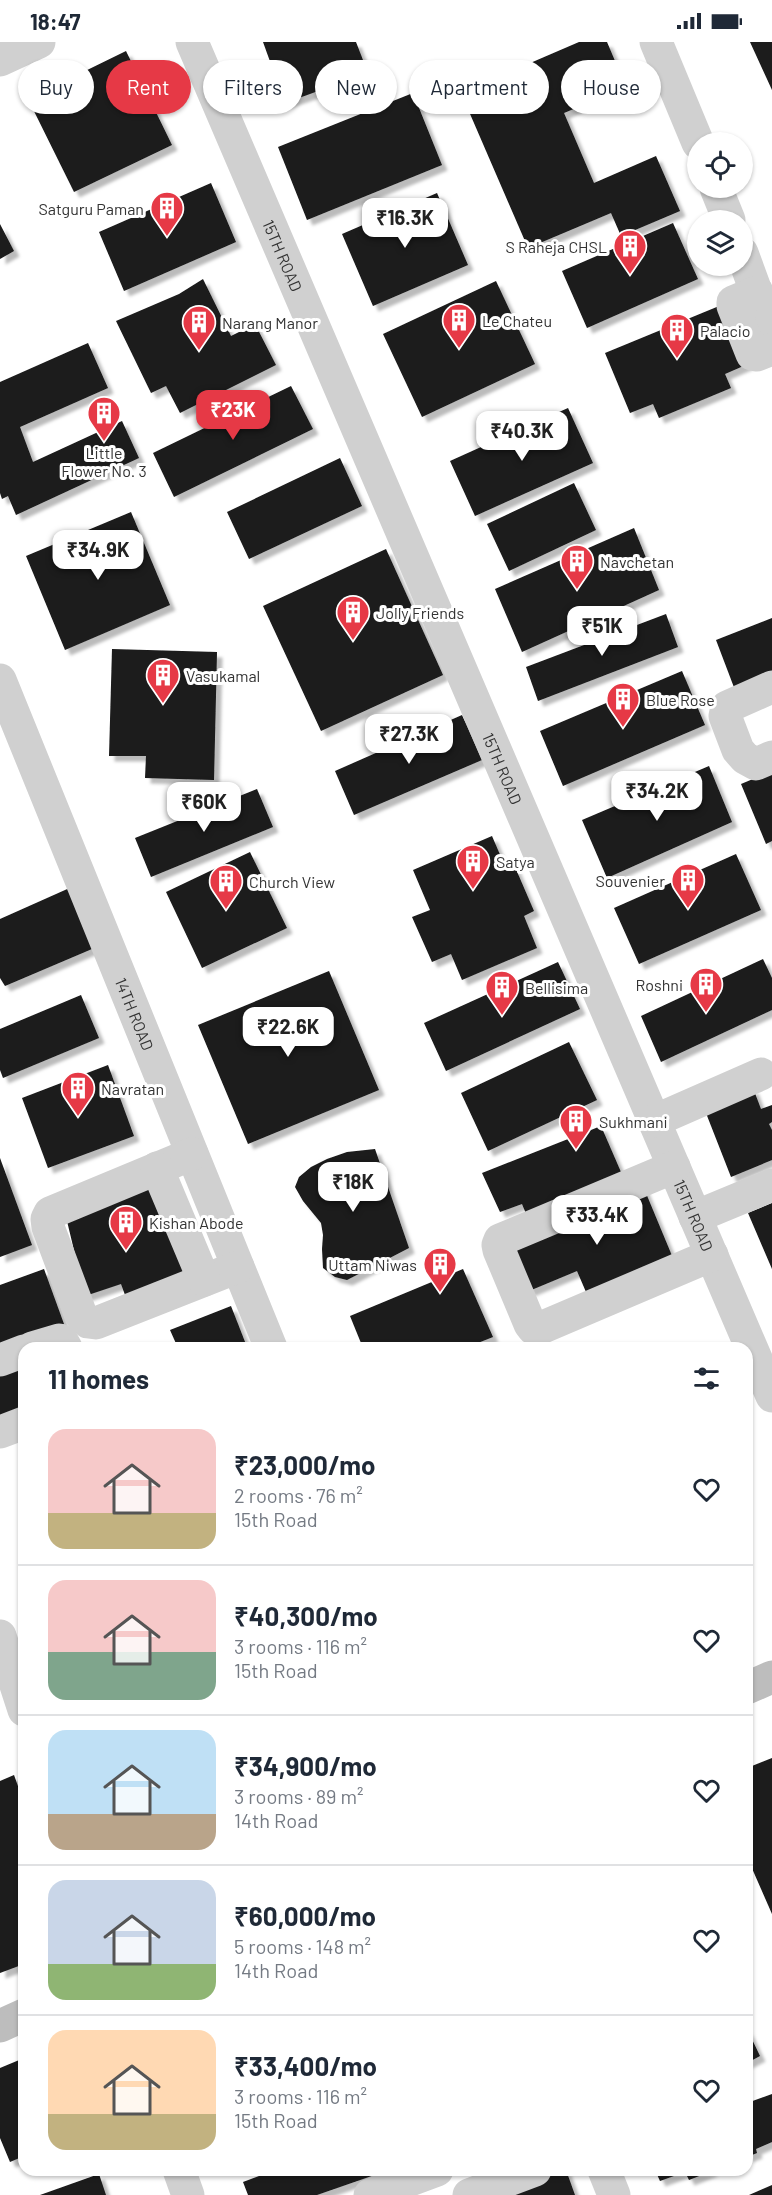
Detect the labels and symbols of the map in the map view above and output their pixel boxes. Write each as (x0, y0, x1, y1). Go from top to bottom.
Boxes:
building icon: Satguru Paman (149, 190, 185, 237)
pin: ₹16.3K (356, 198, 454, 249)
place label: Satguru Paman (38, 199, 144, 218)
street label: 15TH ROAD (260, 217, 307, 294)
building icon: S Raheja CHSL (612, 228, 648, 275)
place label: S Raheja CHSL (506, 237, 607, 256)
building icon: Le Chateu (441, 302, 477, 349)
building icon: Narang Manor (181, 304, 217, 351)
place label: Le Chateu (482, 311, 552, 330)
building icon: Palacio (659, 312, 695, 359)
place label: Narang Manor (222, 313, 318, 332)
place label: Palacio (700, 321, 751, 340)
pin: ₹23K (197, 390, 269, 441)
building icon: Little Flower No. 3 (86, 395, 122, 442)
pin: ₹40.3K (473, 411, 571, 462)
place label: Little Flower No. 3 (61, 443, 147, 480)
pin: ₹34.9K (49, 530, 147, 581)
building icon: Navchetan (559, 543, 595, 590)
place label: Navchetan (600, 552, 674, 571)
building icon: Jolly Friends (335, 594, 371, 641)
place label: Jolly Friends (376, 603, 464, 622)
pin: ₹51K (566, 606, 638, 657)
building icon: Vasukamal (145, 657, 181, 704)
place label: Vasukamal (186, 666, 260, 685)
building icon: Blue Rose (605, 681, 641, 728)
place label: Blue Rose (646, 690, 715, 709)
pin: ₹27.3K (360, 714, 458, 765)
street label: 15TH ROAD (479, 730, 527, 807)
pin: ₹34.2K (608, 771, 706, 822)
pin: ₹60K (168, 782, 240, 833)
building icon: Satya (455, 843, 491, 890)
place label: Satya (496, 852, 535, 871)
building icon: Souvenier (670, 862, 706, 909)
building icon: Church View (208, 863, 244, 910)
place label: Souvenier (595, 871, 665, 890)
place label: Church View (249, 872, 336, 891)
building icon: Roshni (688, 966, 724, 1013)
building icon: Bellisima (484, 969, 520, 1016)
street label: 14TH ROAD (112, 975, 159, 1053)
place label: Roshni (636, 975, 683, 994)
place label: Bellisima (525, 978, 588, 997)
pin: ₹22.6K (239, 1007, 337, 1058)
building icon: Navratan (60, 1070, 96, 1117)
place label: Navratan (101, 1079, 164, 1098)
building icon: Sukhmani (558, 1103, 594, 1150)
place label: Sukhmani (599, 1112, 668, 1131)
pin: ₹18K (317, 1162, 389, 1213)
street label: 15TH ROAD (671, 1176, 718, 1254)
pin: ₹33.4K (548, 1195, 646, 1246)
building icon: Kishan Abode (108, 1204, 144, 1251)
place label: Kishan Abode (149, 1213, 244, 1232)
building icon: Uttam Niwas (422, 1246, 458, 1293)
place label: Uttam Niwas (328, 1255, 417, 1274)

